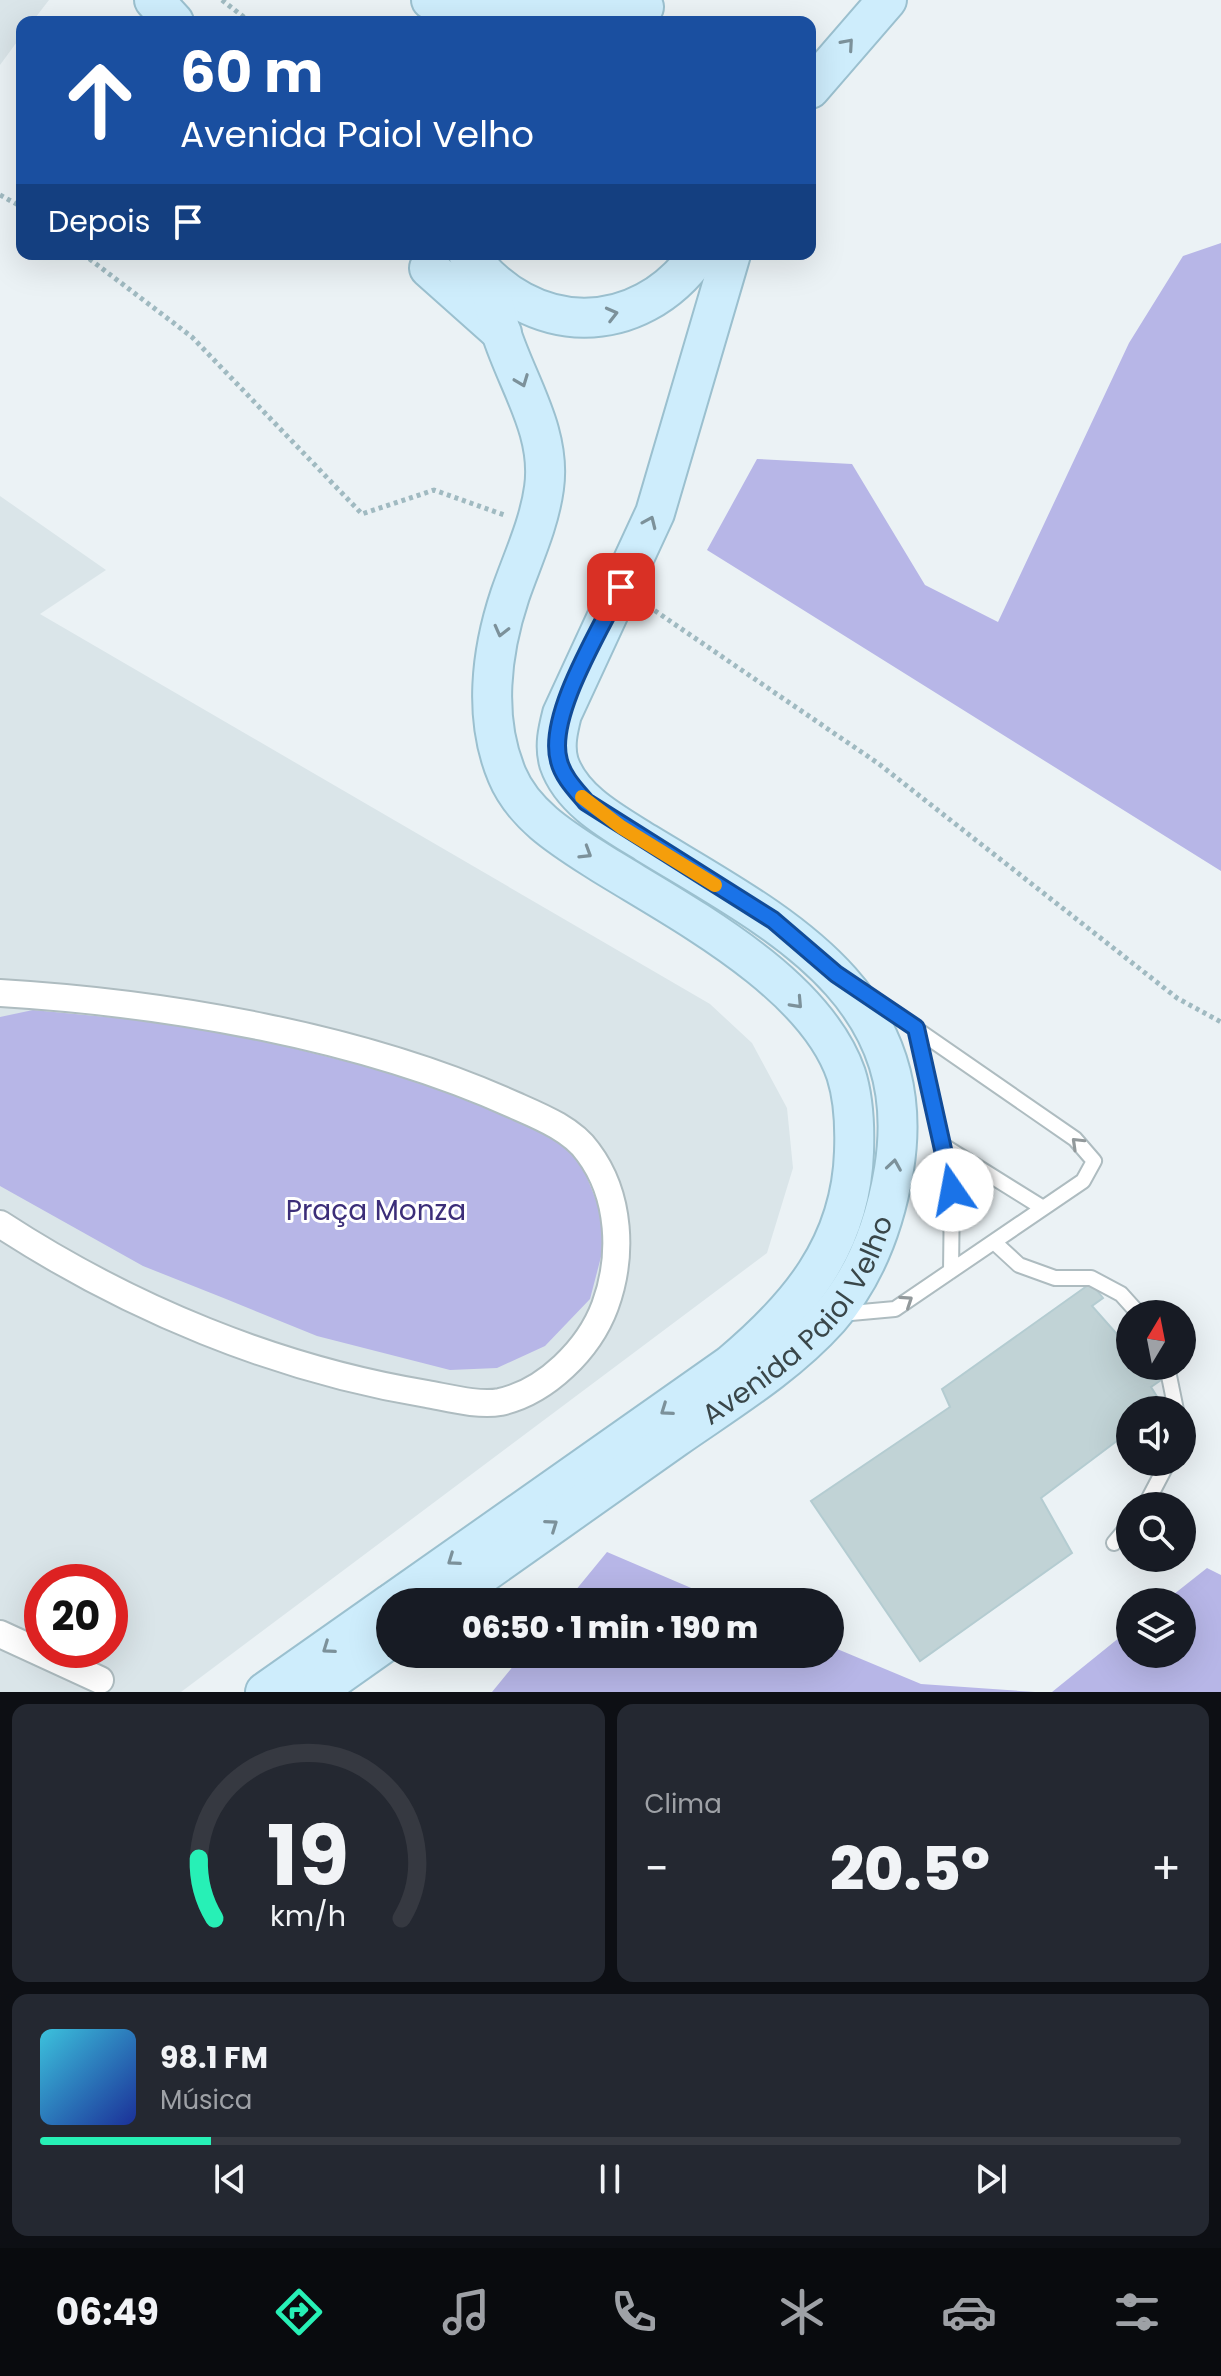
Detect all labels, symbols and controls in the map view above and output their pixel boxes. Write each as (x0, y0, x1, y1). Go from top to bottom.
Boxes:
text: 60 m (180, 33, 323, 112)
one-way arrow (838, 39, 853, 54)
icon: ahead (48, 48, 152, 152)
text: Avenida Paiol Velho (180, 109, 534, 160)
text: Depois (48, 200, 150, 243)
icon: arrive (166, 200, 210, 244)
one-way arrow (605, 307, 619, 324)
one-way arrow (512, 373, 529, 387)
one-way arrow (641, 516, 657, 530)
pin (587, 553, 655, 621)
icon: arrive (599, 565, 643, 609)
one-way arrow (493, 623, 510, 637)
one-way arrow (577, 843, 592, 859)
one-way arrow (788, 993, 802, 1008)
one-way arrow (1072, 1138, 1086, 1153)
position arrow (910, 1148, 994, 1232)
one-way arrow (885, 1159, 902, 1172)
park label: Praça Monza (286, 1191, 466, 1230)
street label: Avenida Paiol Velho (694, 1210, 902, 1434)
one-way arrow (899, 1296, 913, 1311)
north arrow (1116, 1300, 1196, 1380)
map controls (1116, 1300, 1196, 1668)
button: sound (1116, 1396, 1196, 1476)
one-way arrow (660, 1400, 675, 1415)
button: search (1116, 1492, 1196, 1572)
one-way arrow (544, 1520, 558, 1535)
one-way arrow (448, 1550, 462, 1565)
speed limit sign: 20 (24, 1564, 128, 1668)
button: layers (1116, 1588, 1196, 1668)
text: 06:50 · 1 min · 190 m (462, 1606, 758, 1649)
one-way arrow (322, 1638, 336, 1653)
text: Clima (645, 1786, 722, 1822)
text: 19 (267, 1798, 349, 1914)
text: 20.5° (830, 1827, 990, 1911)
text: − (645, 1838, 669, 1899)
text: + (1151, 1838, 1181, 1899)
text: km/h (270, 1896, 346, 1936)
text: 98.1 FM (160, 2036, 268, 2079)
text: Música (160, 2082, 252, 2118)
icon: previous (208, 2157, 252, 2201)
icon: pause (588, 2157, 632, 2201)
icon: next (969, 2157, 1013, 2201)
icon: directions (271, 2284, 327, 2340)
icon: music (438, 2284, 494, 2340)
icon: phone (606, 2284, 662, 2340)
icon: climate (774, 2284, 830, 2340)
icon: car (941, 2284, 997, 2340)
icon: filters (1109, 2284, 1165, 2340)
text: 06:49 (56, 2287, 159, 2338)

